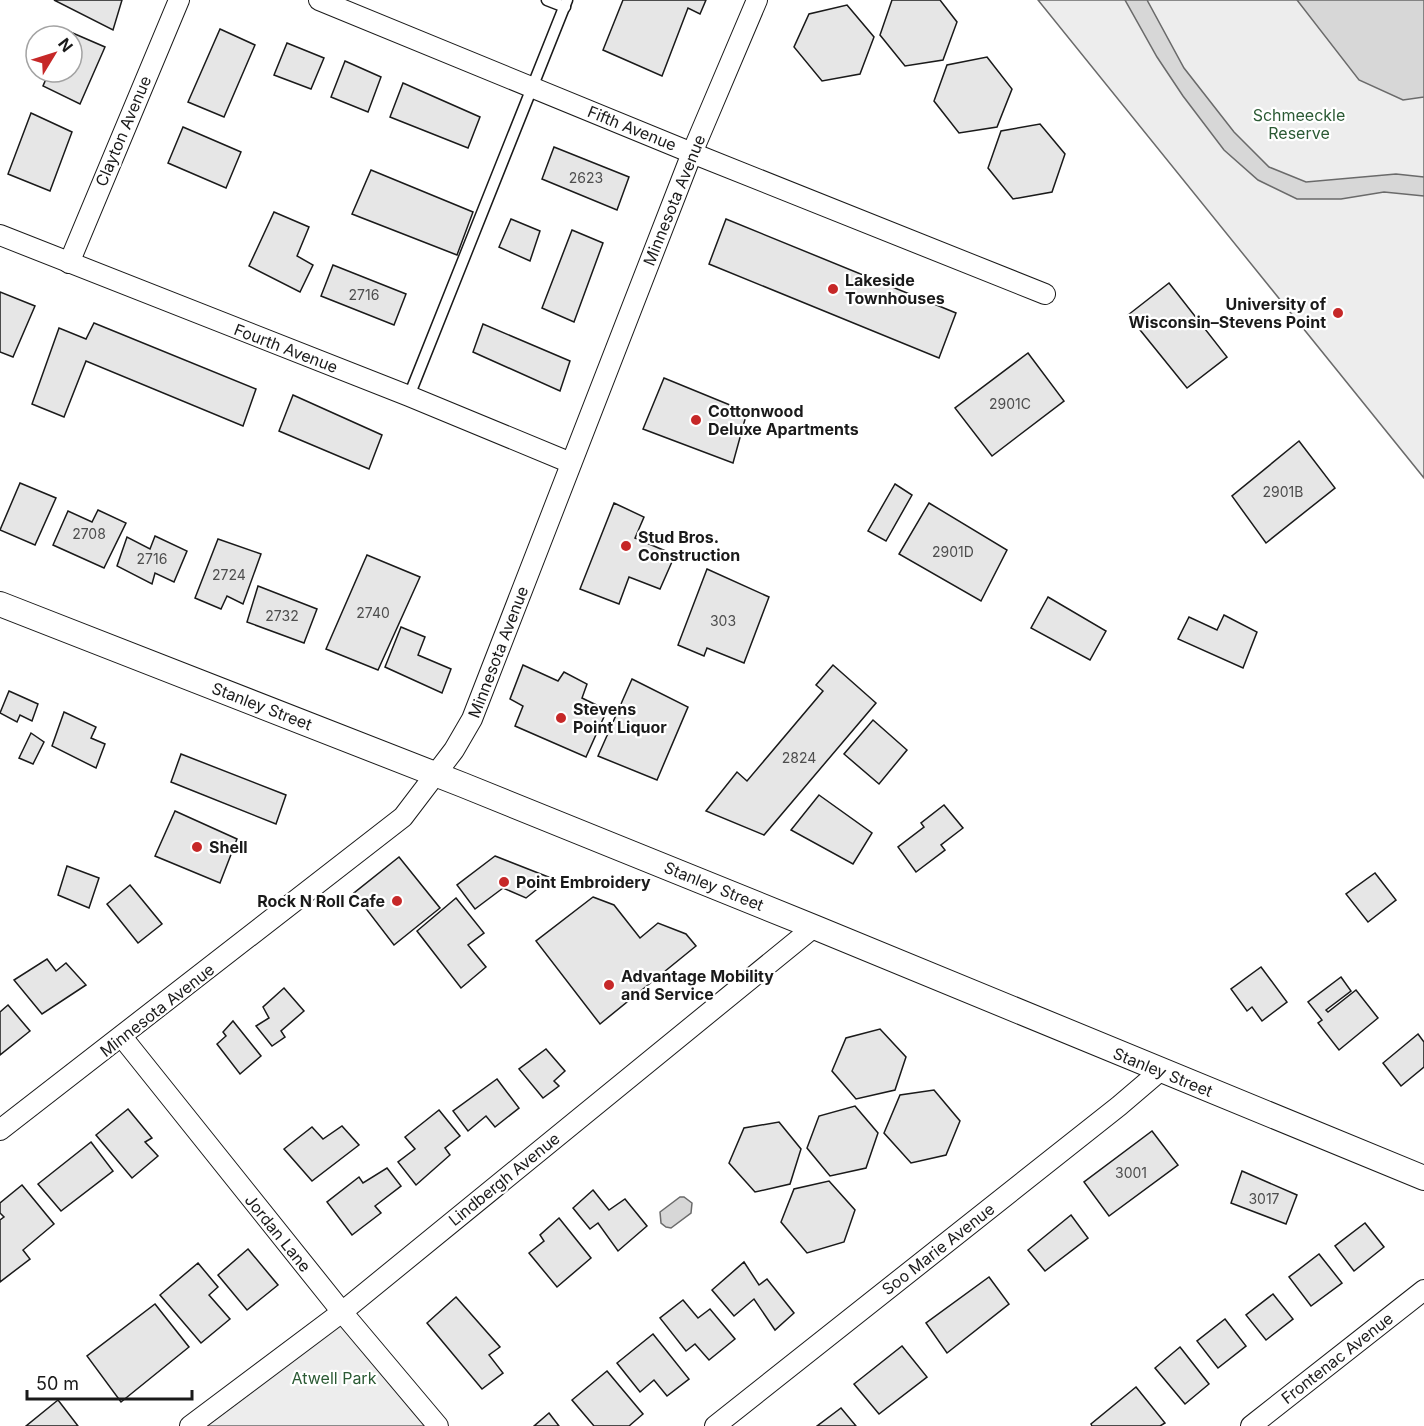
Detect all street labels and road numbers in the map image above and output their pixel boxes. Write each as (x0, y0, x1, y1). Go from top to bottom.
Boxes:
street label: Clayton Avenue (91, 73, 155, 189)
street label: Fifth Avenue (585, 101, 679, 155)
street label: Minnesota Avenue (639, 132, 709, 268)
street label: Fourth Avenue (231, 319, 341, 377)
street label: Minnesota Avenue (464, 583, 532, 721)
street label: Stanley Street (209, 678, 315, 734)
street label: Stanley Street (661, 857, 767, 915)
street label: Minnesota Avenue (96, 959, 218, 1061)
street label: Stanley Street (1110, 1043, 1216, 1101)
street label: Lindbergh Avenue (444, 1128, 564, 1230)
street label: Jordan Lane (241, 1190, 315, 1276)
street label: Soo Marie Avenue (878, 1199, 998, 1299)
street label: Frontenac Avenue (1277, 1308, 1397, 1408)

